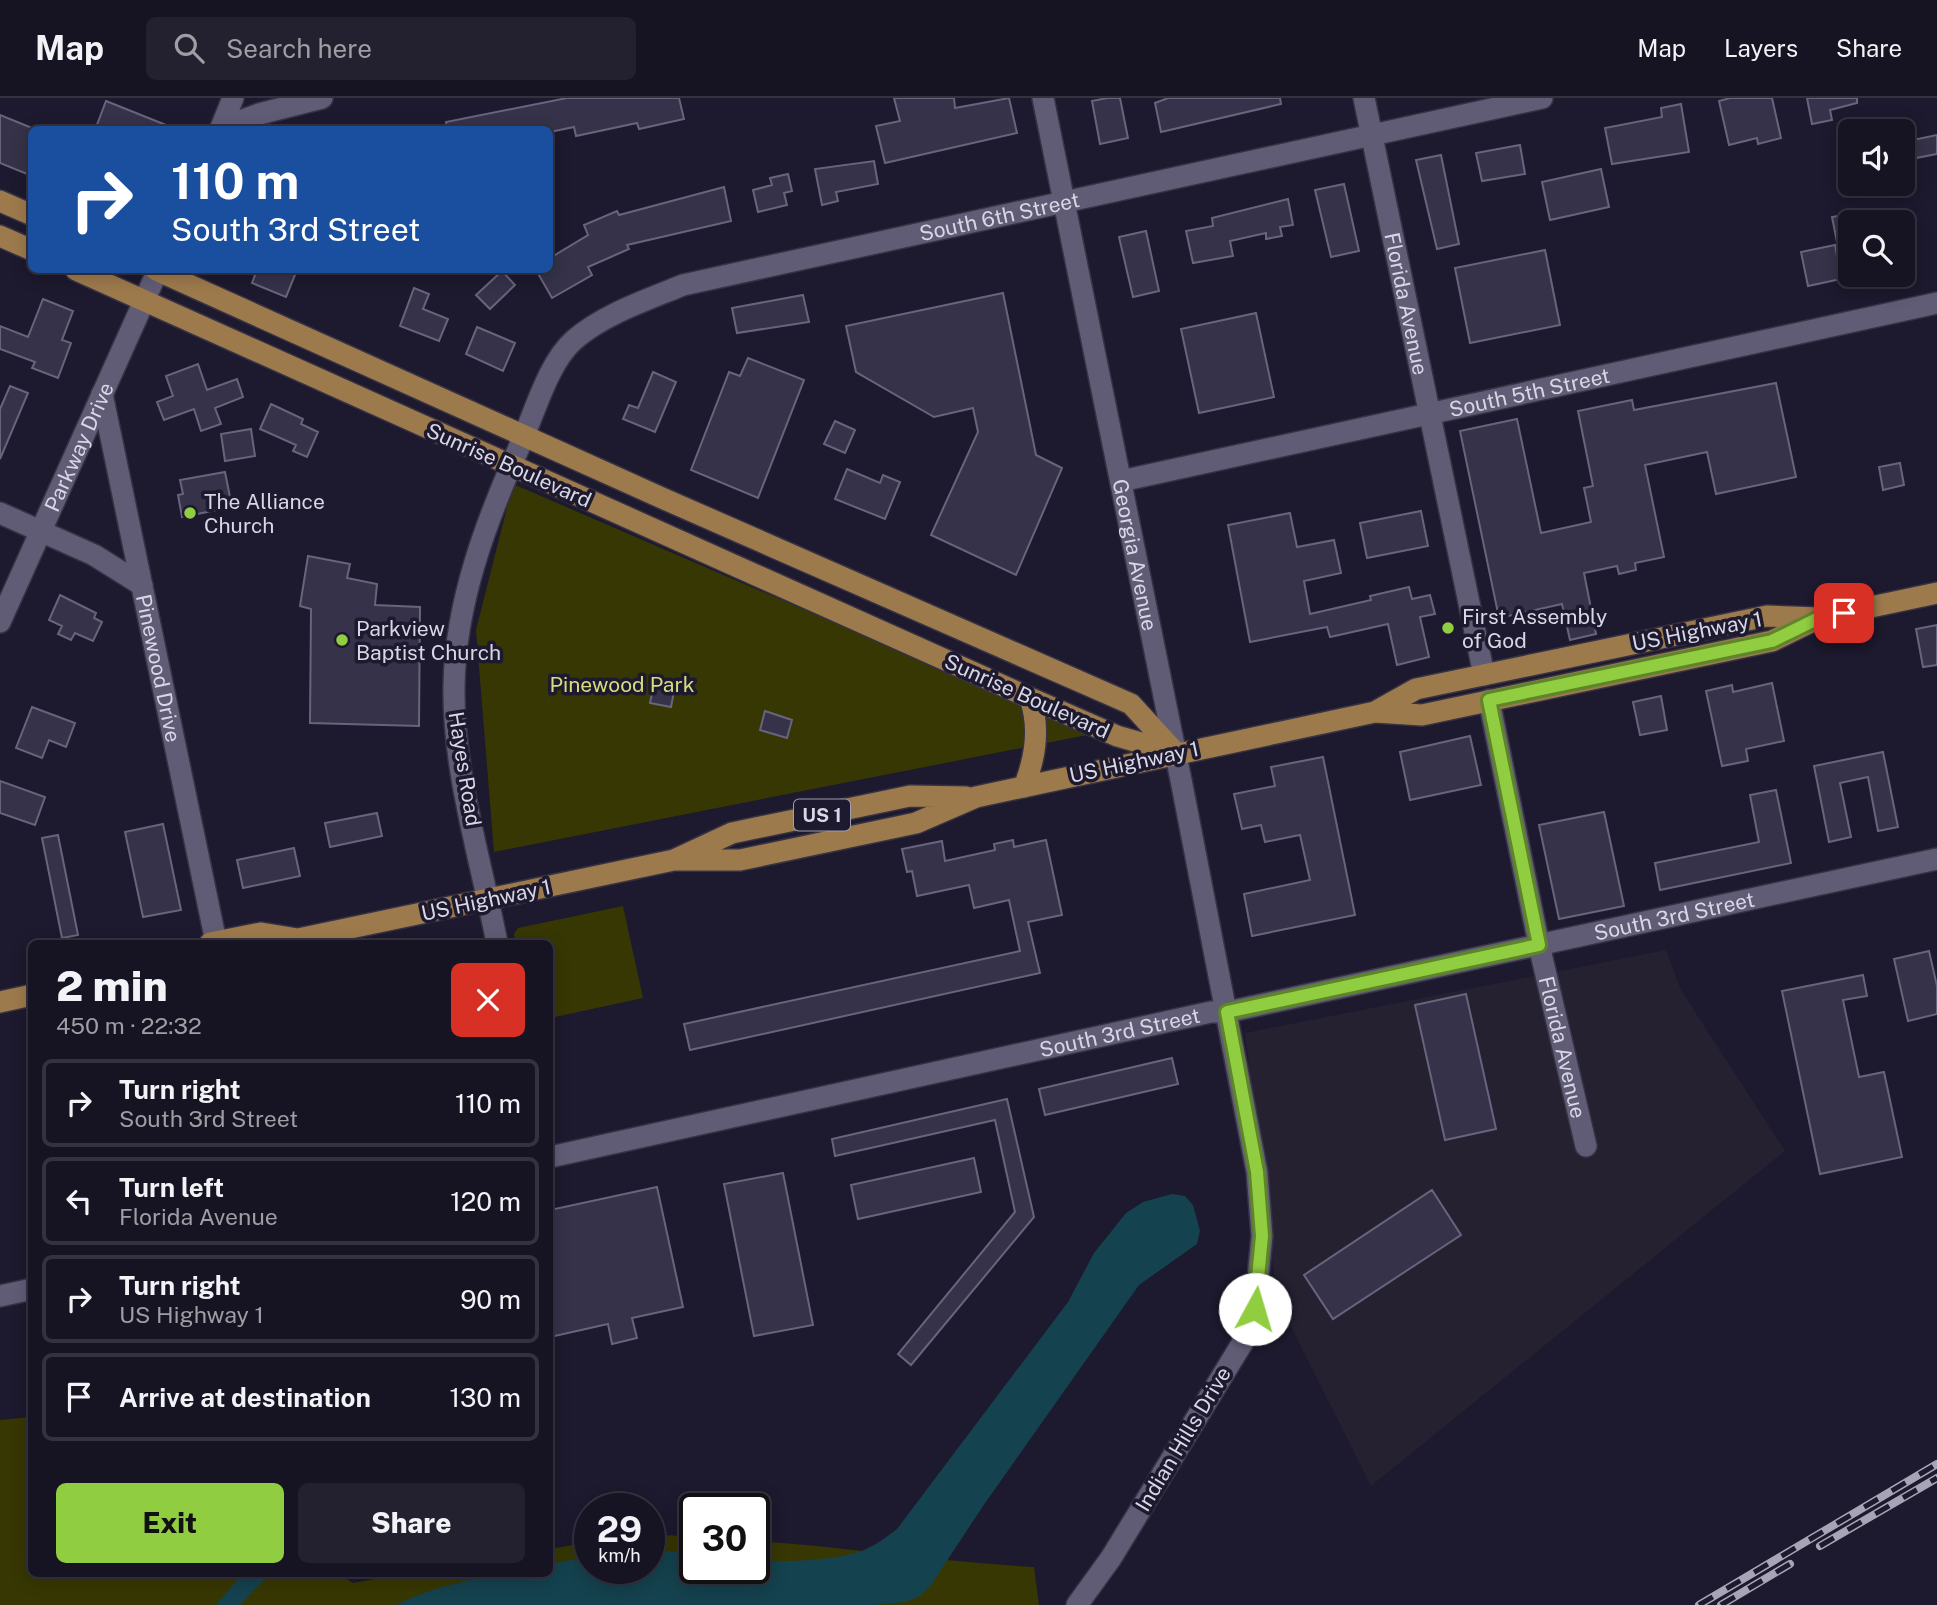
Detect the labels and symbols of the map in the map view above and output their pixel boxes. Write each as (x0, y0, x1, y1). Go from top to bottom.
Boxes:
street label: South 6th Street (917, 187, 1082, 246)
street label: Florida Avenue (1380, 230, 1434, 377)
street label: South 5th Street (1447, 362, 1612, 422)
street label: Parkway Drive (39, 378, 119, 515)
street label: Sunrise Boulevard (423, 417, 595, 513)
street label: Georgia Avenue (1108, 477, 1163, 633)
place label: The Alliance Church (204, 489, 325, 538)
marker: The Alliance Church (182, 505, 198, 521)
pin (1814, 583, 1874, 643)
street label: Pinewood Drive (131, 592, 187, 744)
place label: First Assembly of God (1462, 604, 1607, 653)
street label: US Highway 1 (1630, 606, 1764, 656)
place label: Parkview Baptist Church (356, 616, 501, 665)
marker: First Assembly of God (1440, 620, 1456, 636)
marker: Parkview Baptist Church (334, 632, 350, 648)
street label: Sunrise Boulevard (941, 648, 1113, 744)
park label: Pinewood Park (550, 672, 695, 697)
street label: Hayes Road (444, 710, 486, 828)
street label: US Highway 1 (1067, 736, 1201, 788)
road number: US 1 (794, 800, 850, 830)
street label: US Highway 1 (419, 874, 553, 926)
street label: South 3rd Street (1591, 886, 1757, 945)
street label: Florida Avenue (1534, 974, 1592, 1121)
street label: South 3rd Street (1037, 1002, 1202, 1062)
position arrow (1218, 1272, 1292, 1346)
street label: Indian Hills Drive (1130, 1362, 1236, 1516)
speed limit sign: 30 (679, 1493, 770, 1584)

